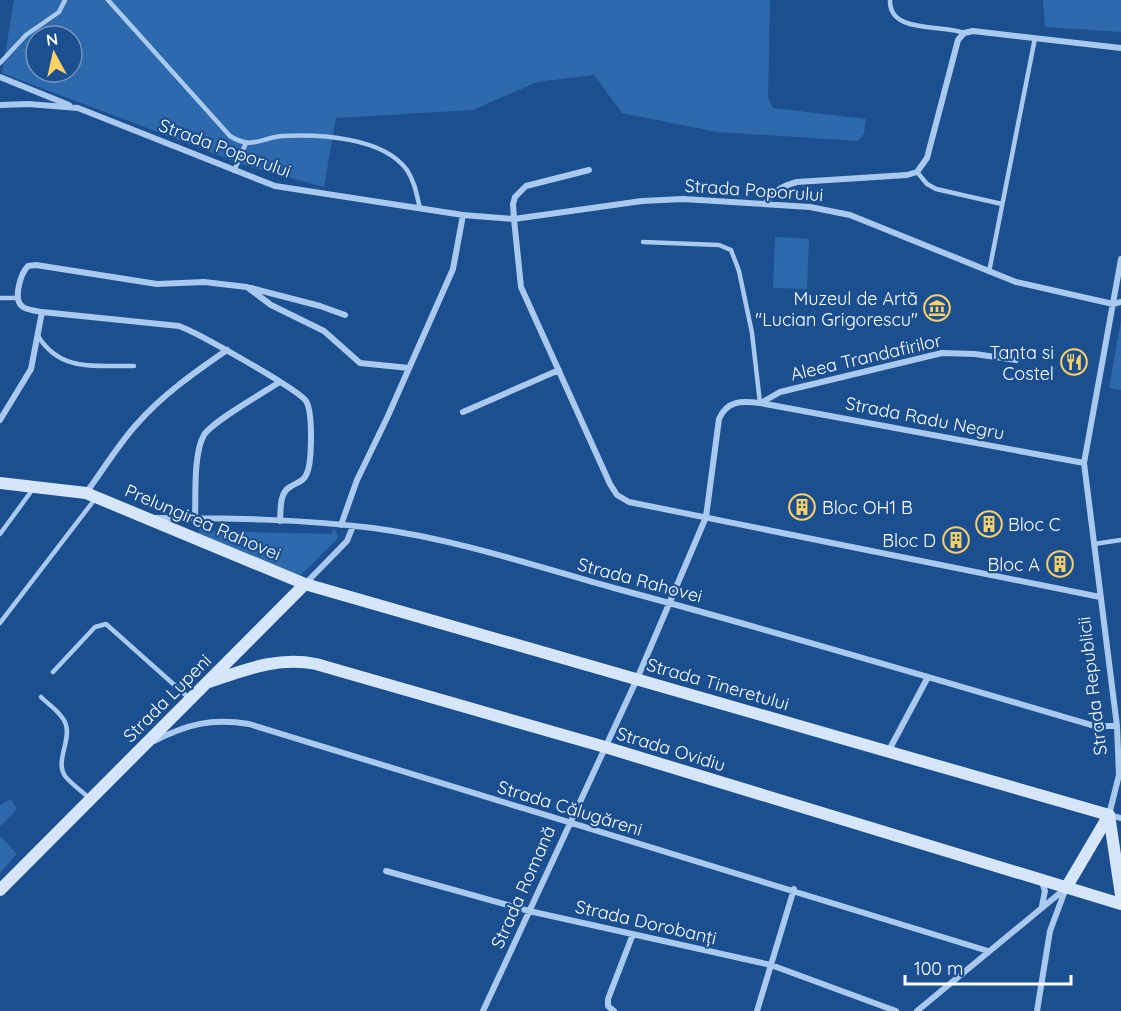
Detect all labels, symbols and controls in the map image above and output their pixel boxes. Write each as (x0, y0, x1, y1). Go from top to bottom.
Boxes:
north arrow (24, 24, 84, 84)
text: N (45, 28, 59, 50)
street label: Strada Poporului (156, 113, 294, 183)
street label: Strada Poporului (684, 174, 824, 206)
place label: Muzeul de Artă "Lucian Grigorescu" (755, 287, 918, 331)
museum icon: Muzeul de Artă "Lucian Grigorescu" (922, 293, 952, 323)
street label: Aleea Trandafirilor (788, 328, 944, 386)
place label: Tanta si Costel (989, 341, 1054, 385)
restaurant icon: Tanta si Costel (1059, 347, 1089, 377)
street label: Strada Radu Negru (844, 391, 1006, 445)
street label: Prelungirea Rahovei (122, 479, 284, 565)
building icon: Bloc OH1 B (787, 492, 817, 522)
place label: Bloc OH1 B (822, 496, 913, 519)
building icon: Bloc C (974, 509, 1004, 539)
place label: Bloc C (1008, 513, 1061, 536)
building icon: Bloc D (941, 525, 971, 555)
place label: Bloc D (882, 529, 936, 552)
building icon: Bloc A (1045, 549, 1075, 579)
street label: Strada Rahovei (575, 552, 705, 608)
place label: Bloc A (988, 553, 1040, 576)
street label: Strada Republicii (1072, 615, 1112, 757)
street label: Strada Lupeni (118, 649, 216, 747)
street label: Strada Tineretului (644, 653, 792, 715)
street label: Strada Ovidiu (614, 722, 728, 776)
street label: Strada Călugăreni (495, 775, 645, 841)
street label: Strada Romană (486, 822, 560, 952)
street label: Strada Dorobanți (573, 895, 719, 949)
scale bar (905, 948, 1072, 986)
text: 100 m (914, 957, 963, 980)

